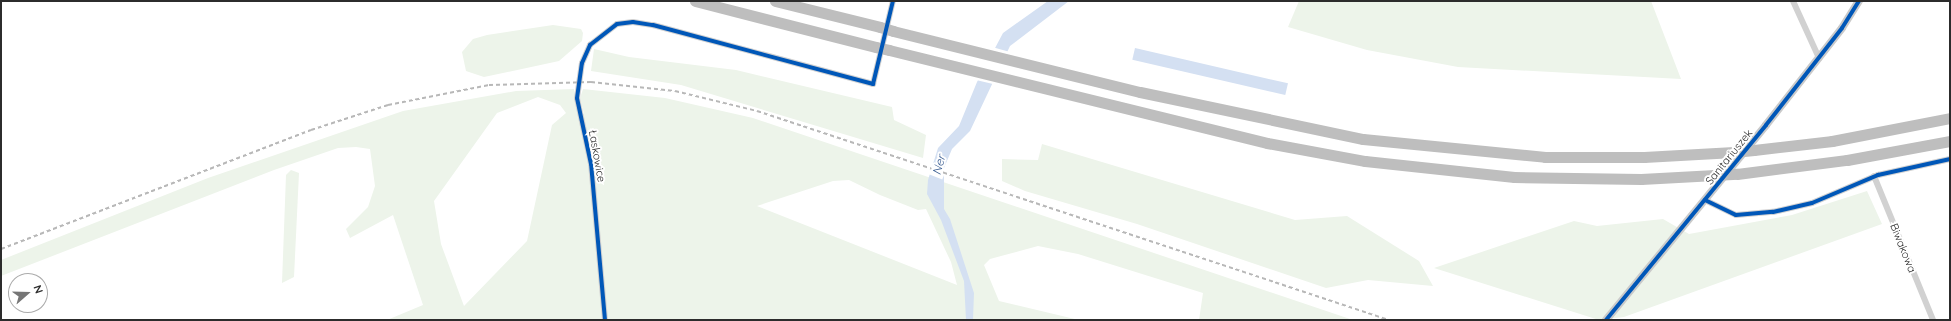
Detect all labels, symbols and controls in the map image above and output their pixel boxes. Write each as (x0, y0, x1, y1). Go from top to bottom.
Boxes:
street label: Sanitariuszek (1703, 127, 1755, 187)
street label: Łaskowice (586, 129, 608, 183)
water label: Ner (929, 153, 949, 177)
street label: Biwakowa (1887, 222, 1919, 274)
north arrow (8, 273, 48, 313)
text: N (30, 283, 46, 295)

